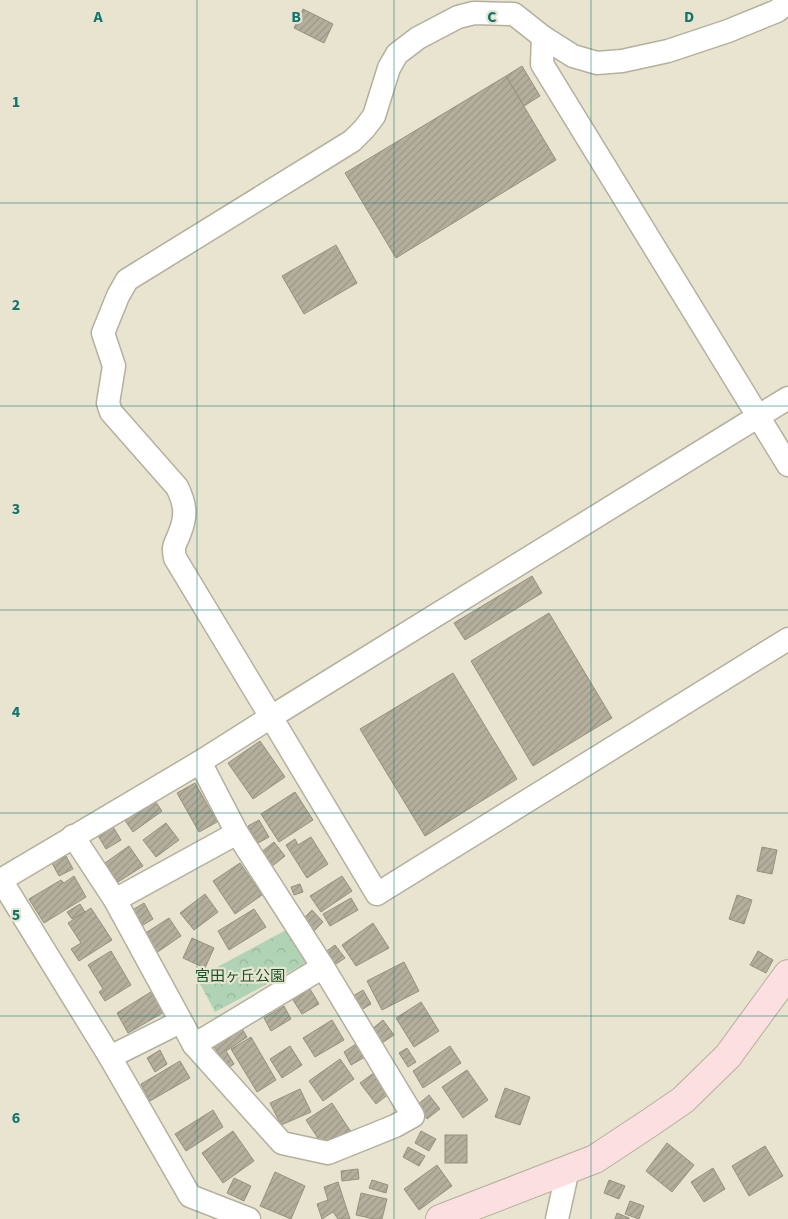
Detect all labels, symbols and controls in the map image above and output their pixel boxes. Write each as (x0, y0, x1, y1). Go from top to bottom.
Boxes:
text: A (92, 6, 103, 28)
text: B (291, 6, 301, 28)
text: C (487, 6, 497, 28)
text: D (684, 6, 694, 28)
text: 1 (12, 91, 20, 113)
text: 2 (12, 294, 20, 316)
text: 3 (12, 498, 20, 520)
text: 4 (12, 701, 21, 723)
text: 5 (12, 904, 20, 926)
park label: 宮田ヶ丘公園 (195, 966, 285, 987)
text: 6 (12, 1107, 20, 1129)

